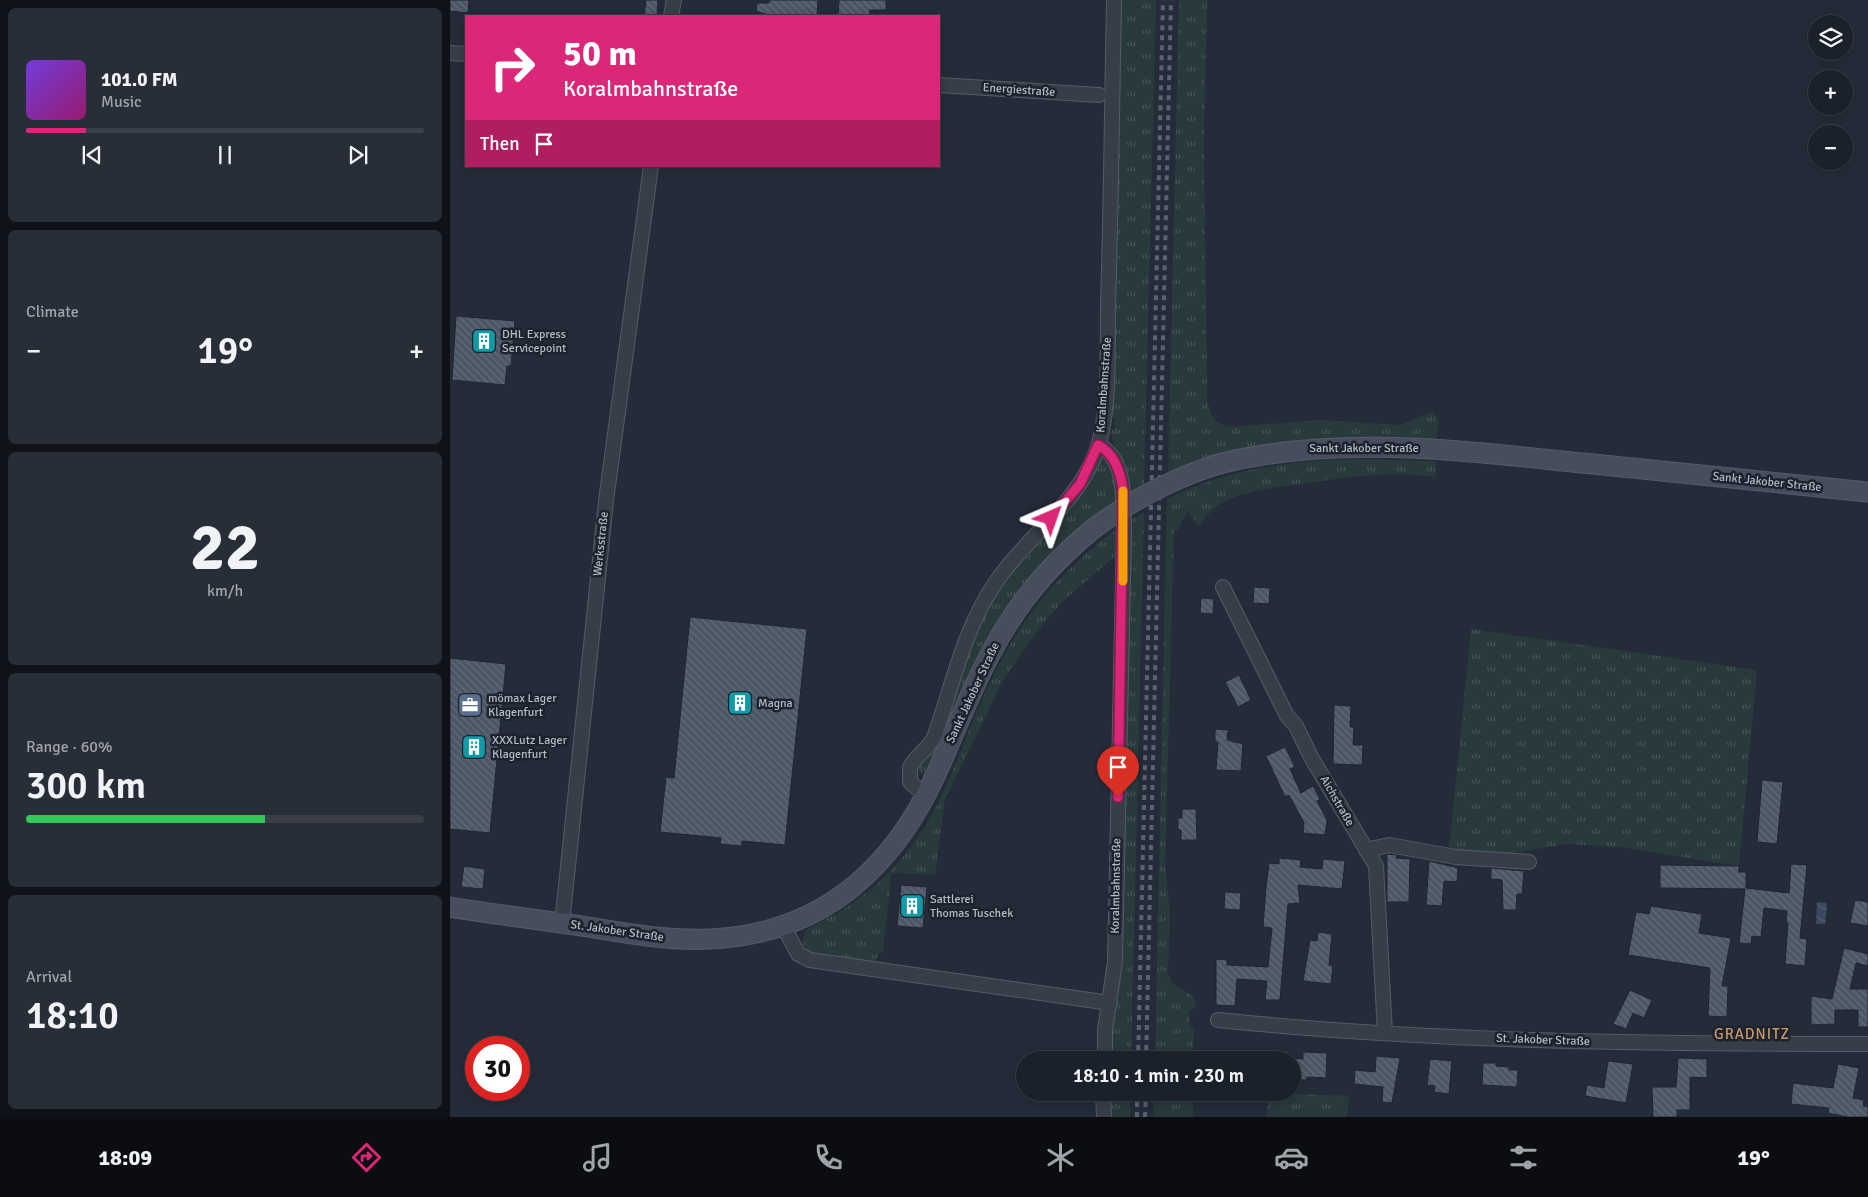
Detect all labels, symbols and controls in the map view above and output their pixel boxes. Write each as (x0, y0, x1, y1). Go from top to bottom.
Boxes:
map controls (1808, 15, 1853, 170)
button: layers (1808, 15, 1853, 60)
text: 50 m (563, 32, 637, 75)
icon: right (480, 35, 545, 100)
text: 101.0 FM (101, 68, 178, 92)
button: + (1808, 70, 1853, 115)
text: Koralmbahnstraße (563, 75, 738, 102)
street label: Energiestraße (982, 80, 1056, 100)
text: Music (101, 92, 142, 112)
button: − (1808, 125, 1853, 170)
icon: arrive (530, 130, 558, 158)
text: Then (480, 132, 520, 156)
icon: previous (78, 141, 106, 169)
icon: pause (211, 141, 239, 169)
icon: next (344, 141, 372, 169)
text: Climate (26, 302, 79, 322)
text: 19° (197, 327, 253, 374)
place label: DHL Express Servicepoint (502, 327, 566, 356)
building icon: DHL Express Servicepoint (471, 328, 497, 354)
text: − (26, 334, 41, 368)
text: + (409, 334, 424, 368)
street label: Koralmbahnstraße (1093, 337, 1115, 433)
street label: Sankt Jakober Straße (1309, 441, 1419, 456)
street label: Sankt Jakober Straße (1712, 469, 1822, 495)
position arrow (1024, 491, 1076, 543)
text: 22 (190, 508, 260, 588)
street label: Werksstraße (590, 511, 612, 577)
text: km/h (207, 581, 243, 601)
street label: Sankt Jakober Straße (943, 640, 1003, 746)
building icon: Magna (727, 690, 753, 716)
place label: mömax Lager Klagenfurt (488, 691, 557, 720)
office icon: mömax Lager Klagenfurt (457, 692, 483, 718)
place label: Magna (758, 696, 793, 711)
place label: XXXLutz Lager Klagenfurt (492, 733, 568, 762)
building icon: XXXLutz Lager Klagenfurt (461, 734, 487, 760)
text: Range · 60% (26, 737, 112, 757)
pin (1097, 746, 1139, 797)
icon: arrive (1104, 753, 1132, 781)
text: 300 km (26, 762, 146, 809)
street label: Aichstraße (1316, 773, 1358, 829)
street label: Koralmbahnstraße (1108, 838, 1124, 934)
place label: Sattlerei Thomas Tuschek (930, 892, 1013, 921)
building icon: Sattlerei Thomas Tuschek (899, 893, 925, 919)
street label: St. Jakober Straße (569, 917, 665, 945)
text: Arrival (26, 967, 72, 987)
text: 18:10 (26, 992, 119, 1039)
district label: GRADNITZ (1714, 1025, 1790, 1043)
street label: St. Jakober Straße (1496, 1031, 1590, 1049)
speed limit sign: 30 (465, 1036, 530, 1101)
text: 18:10 · 1 min · 230 m (1073, 1064, 1244, 1088)
icon: directions (349, 1140, 384, 1175)
icon: music (580, 1140, 615, 1175)
icon: phone (811, 1140, 846, 1175)
icon: climate (1043, 1140, 1078, 1175)
icon: car (1274, 1140, 1309, 1175)
icon: filters (1506, 1140, 1541, 1175)
text: 18:09 (98, 1144, 152, 1171)
text: 19° (1737, 1144, 1770, 1171)

